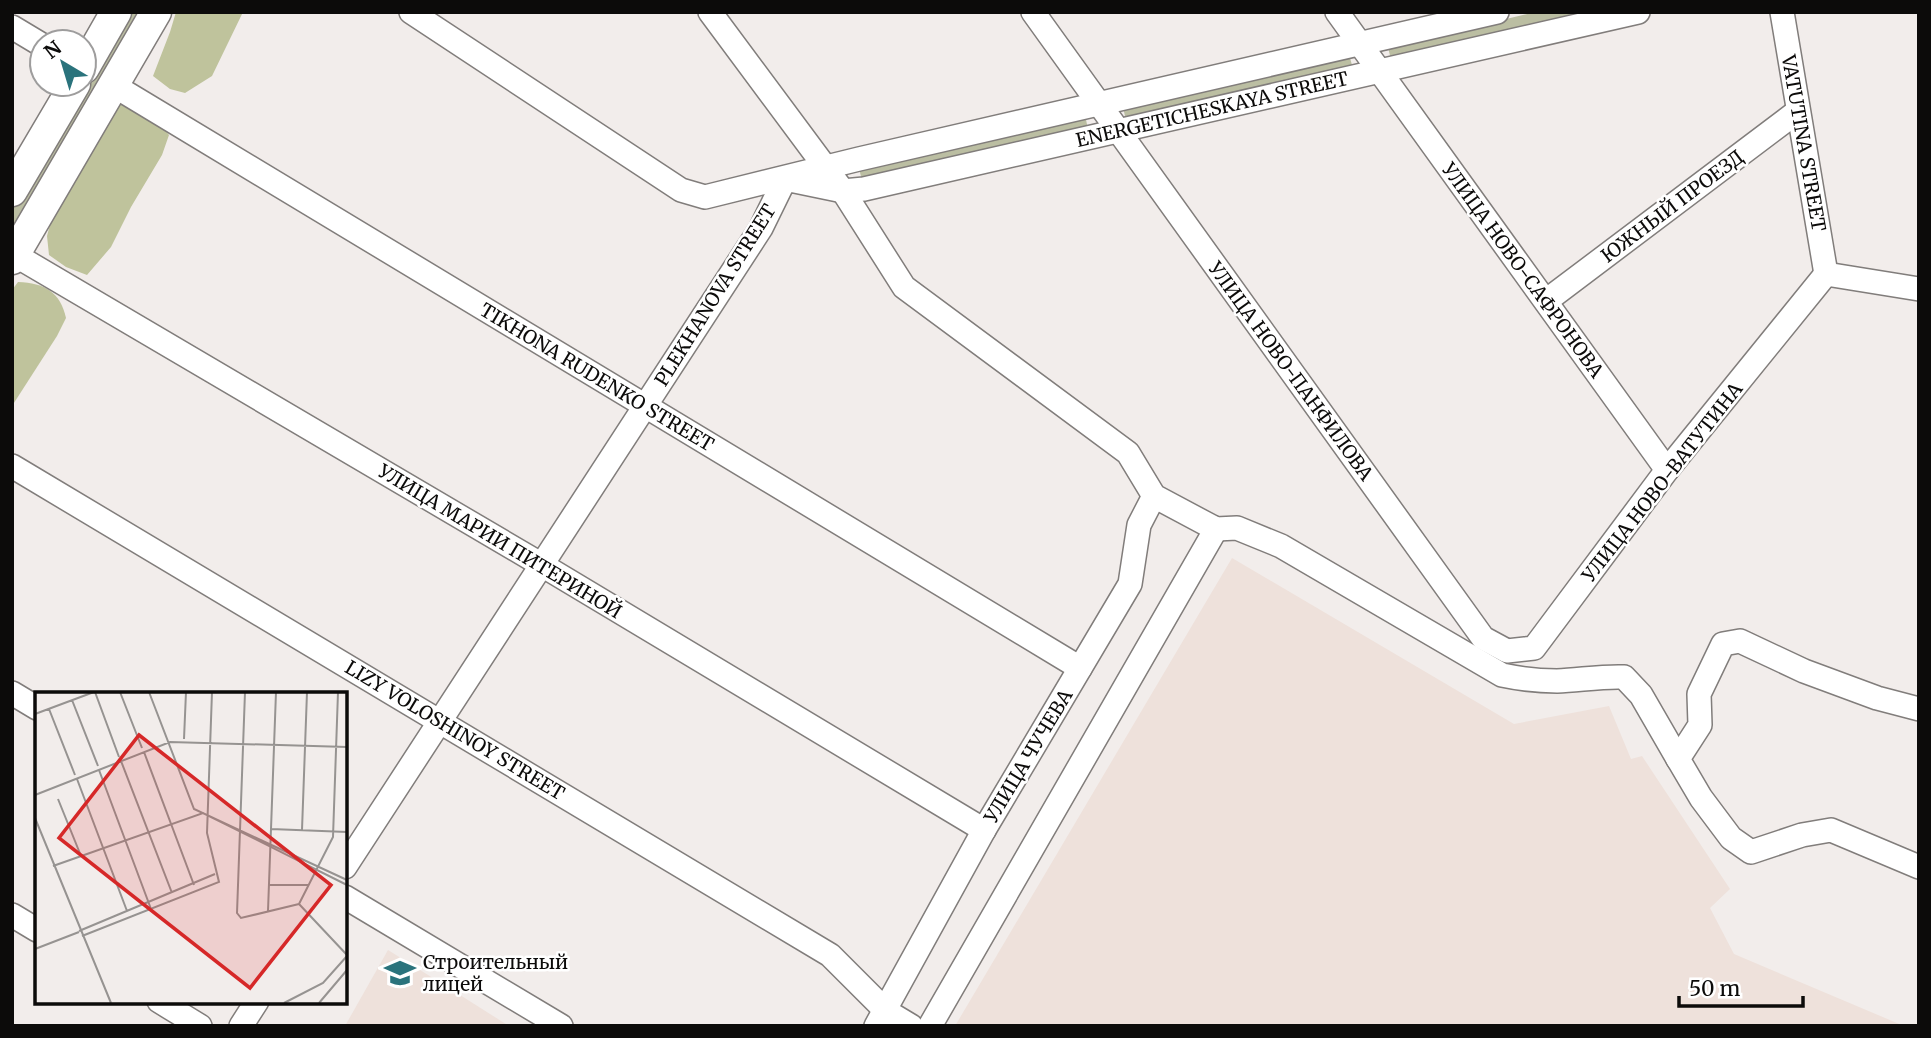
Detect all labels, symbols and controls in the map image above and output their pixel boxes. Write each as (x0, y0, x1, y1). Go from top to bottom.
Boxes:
north arrow (28, 28, 98, 98)
text: N (39, 36, 66, 64)
street label: VATUTINA STREET (1776, 52, 1831, 233)
street label: ENERGETICHESKAYA STREET (1074, 66, 1350, 152)
street label: ЮЖНЫЙ ПРОЕЗД (1596, 145, 1748, 267)
street label: УЛИЦА НОВО-САФРОНОВА (1436, 157, 1609, 383)
street label: PLEKHANOVA STREET (649, 200, 781, 390)
street label: УЛИЦА НОВО-ПАНФИЛОВА (1203, 256, 1379, 486)
street label: TIKHONA RUDENKO STREET (476, 298, 718, 456)
street label: УЛИЦА НОВО-ВАТУТИНА (1576, 377, 1748, 587)
street label: УЛИЦА МАРИИ ПИТЕРИНОЙ (373, 458, 626, 623)
street label: LIZY VOLOSHINOY STREET (341, 655, 569, 805)
street label: УЛИЦА ЧУЧЕВА (978, 684, 1078, 828)
inset map (35, 692, 346, 1003)
place label: Строительный лицей (423, 950, 568, 996)
school or university icon: Строительный лицей (383, 956, 417, 990)
scale bar (1679, 964, 1803, 1008)
text: 50 m (1689, 975, 1740, 1002)

